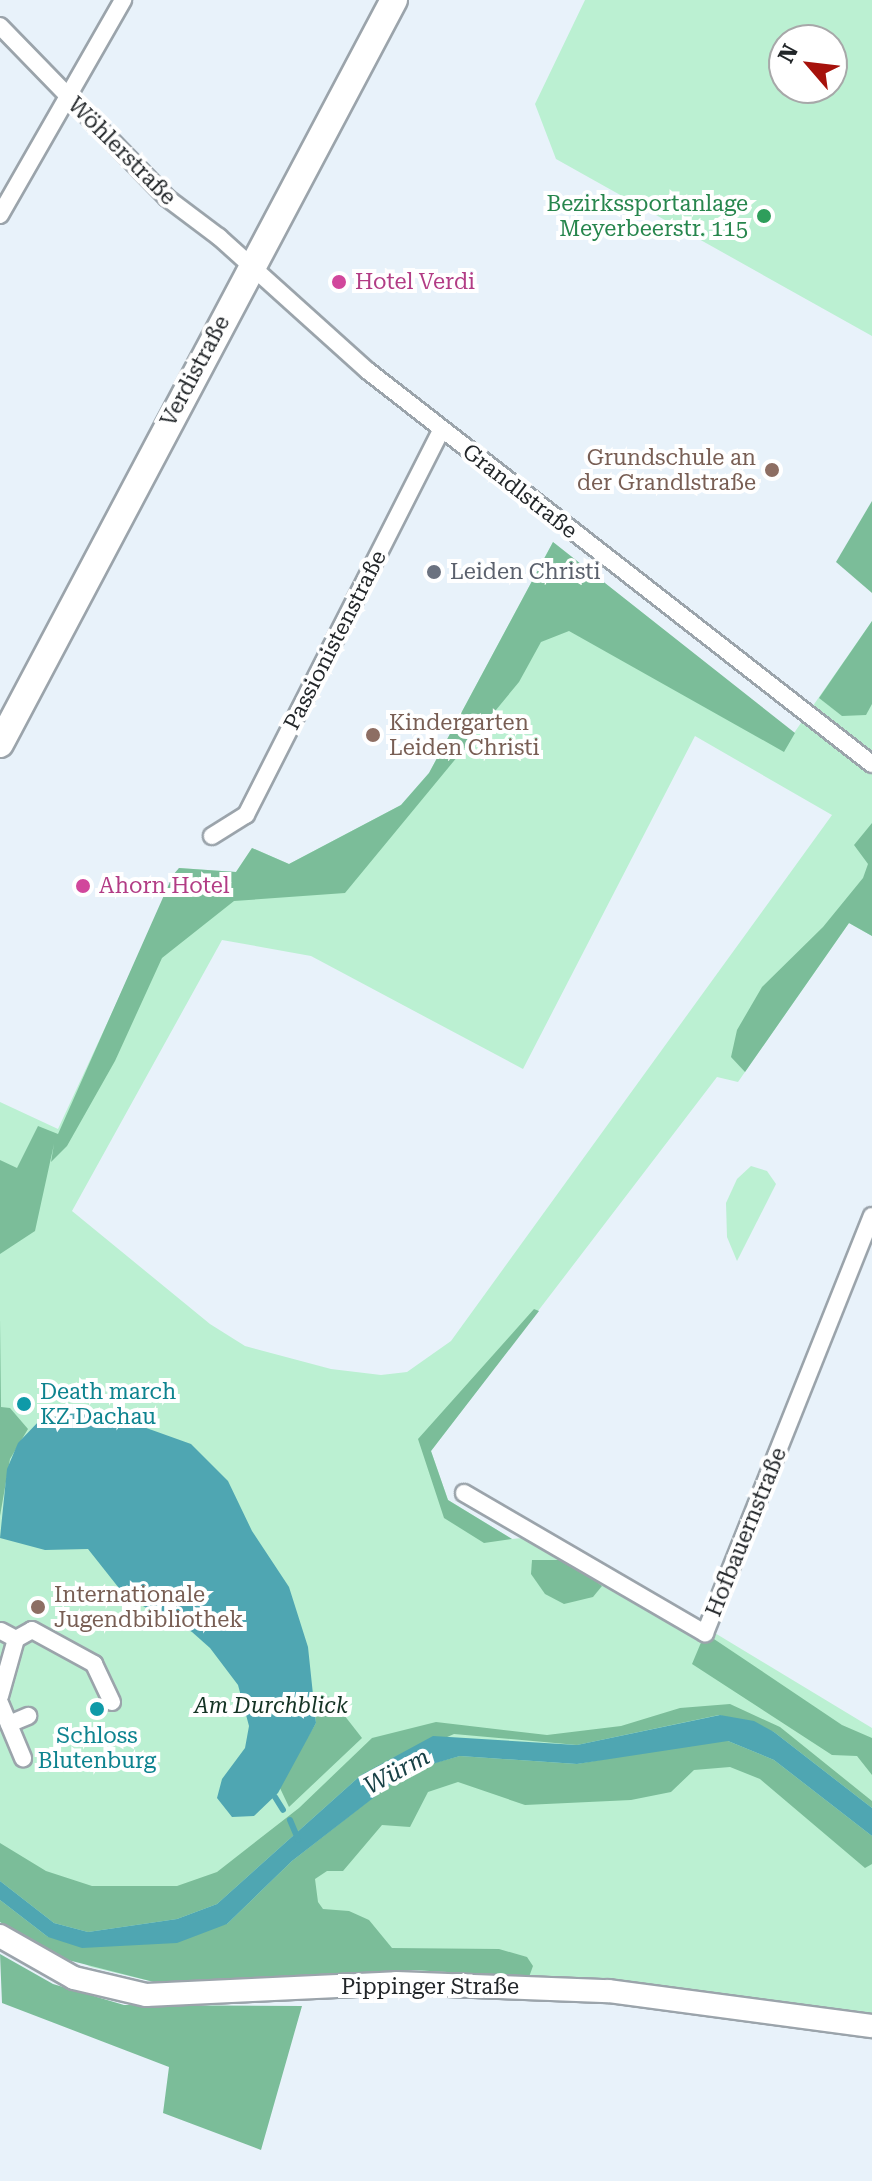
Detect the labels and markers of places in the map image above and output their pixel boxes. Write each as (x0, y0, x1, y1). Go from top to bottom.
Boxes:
place label: Bezirkssportanlage Meyerbeerstr. 115 (547, 190, 748, 242)
marker: Bezirkssportanlage Meyerbeerstr. 115 (755, 207, 773, 225)
place label: Hotel Verdi (355, 269, 475, 295)
marker: Hotel Verdi (330, 273, 348, 291)
place label: Grundschule an der Grandlstraße (577, 444, 756, 496)
marker: Grundschule an der Grandlstraße (763, 461, 781, 479)
place label: Leiden Christi (450, 559, 601, 585)
marker: Leiden Christi (425, 563, 443, 581)
place label: Kindergarten Leiden Christi (389, 709, 540, 760)
marker: Kindergarten Leiden Christi (364, 726, 382, 744)
place label: Ahorn Hotel (99, 873, 229, 899)
marker: Ahorn Hotel (74, 877, 92, 895)
place label: Death march KZ Dachau (40, 1378, 176, 1430)
marker: Death march KZ Dachau (15, 1395, 33, 1413)
place label: Internationale Jugendbibliothek (54, 1581, 243, 1632)
marker: Internationale Jugendbibliothek (29, 1598, 47, 1616)
marker: Schloss Blutenburg (88, 1700, 106, 1718)
place label: Schloss Blutenburg (38, 1722, 156, 1774)

